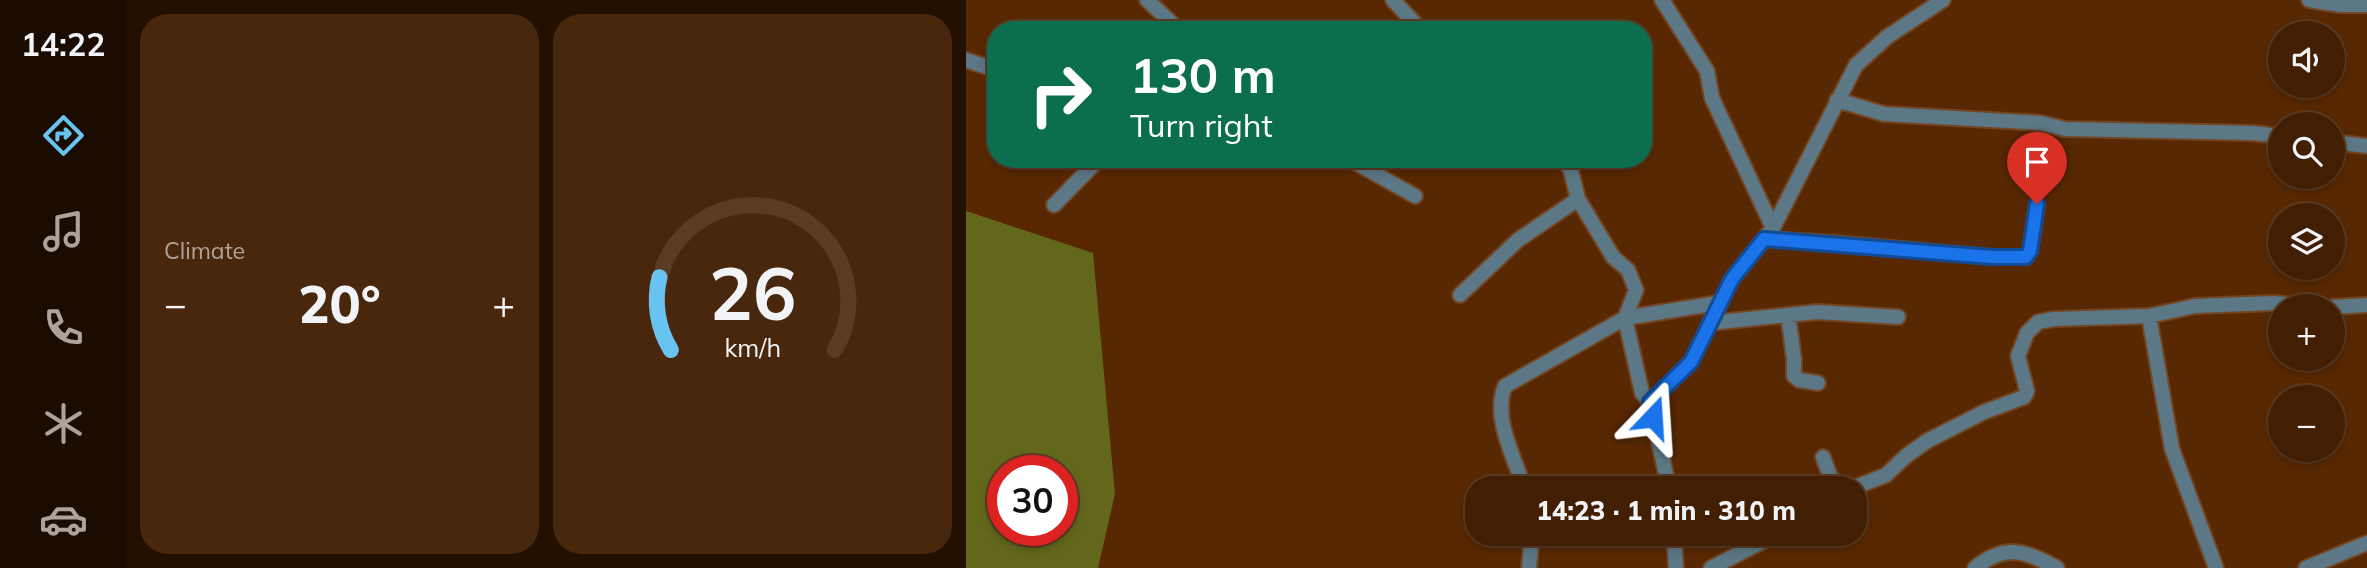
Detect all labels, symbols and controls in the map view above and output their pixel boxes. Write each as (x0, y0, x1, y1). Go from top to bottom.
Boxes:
map controls (2268, 21, 2345, 462)
button: sound (2268, 21, 2345, 98)
text: 14:22 (21, 24, 105, 64)
text: 130 m (1130, 44, 1276, 105)
icon: right (1015, 49, 1106, 140)
text: Turn right (1130, 105, 1273, 145)
icon: directions (39, 111, 88, 160)
button: search (2268, 112, 2345, 189)
pin (2007, 132, 2067, 204)
icon: arrive (2018, 143, 2056, 181)
button: layers (2268, 203, 2345, 280)
icon: music (39, 207, 88, 256)
text: Climate (164, 236, 245, 265)
text: 26 (709, 247, 796, 338)
text: 20° (298, 271, 381, 336)
text: − (164, 280, 187, 328)
text: + (492, 280, 515, 328)
button: + (2268, 294, 2345, 371)
icon: phone (39, 303, 88, 352)
text: km/h (724, 332, 781, 363)
position arrow (1616, 380, 1690, 454)
button: − (2268, 385, 2345, 462)
icon: climate (39, 399, 88, 448)
speed limit sign: 30 (987, 455, 1078, 546)
text: 14:23 · 1 min · 310 m (1536, 494, 1796, 527)
icon: car (39, 495, 88, 544)

